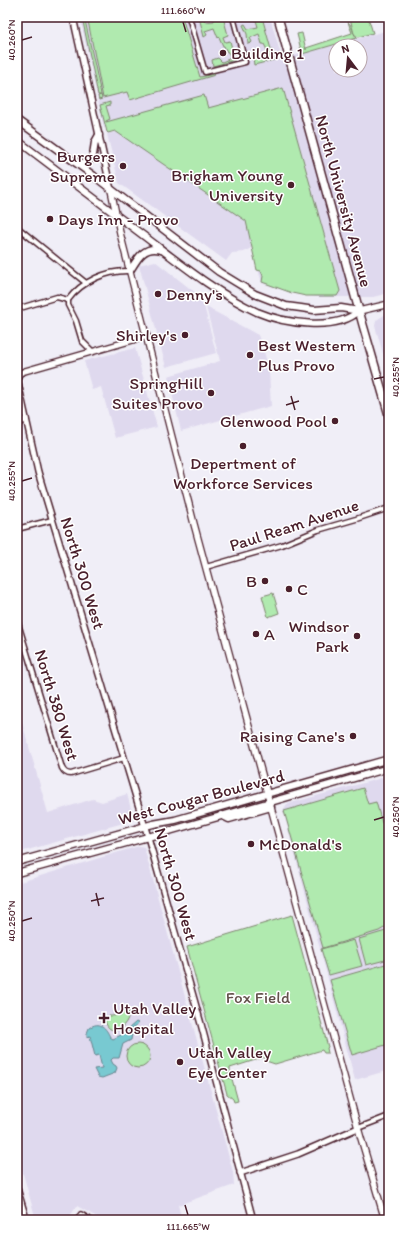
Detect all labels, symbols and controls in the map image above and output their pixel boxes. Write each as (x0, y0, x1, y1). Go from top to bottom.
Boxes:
text: 111.660°W (161, 4, 206, 17)
text: 40.260°N (5, 19, 18, 61)
north arrow (328, 38, 368, 78)
text: N (340, 42, 351, 56)
place label: Building 1 (231, 43, 304, 63)
marker: Building 1 (218, 48, 228, 58)
street label: North University Avenue (311, 113, 377, 289)
place label: Burgers Supreme (50, 146, 115, 186)
marker: Burgers Supreme (118, 161, 128, 171)
place label: Brigham Young University (171, 165, 283, 205)
marker: Brigham Young University (286, 180, 296, 190)
place label: Days Inn - Provo (58, 209, 179, 229)
marker: Days Inn - Provo (45, 214, 55, 224)
place label: Denny's (166, 284, 223, 304)
marker: Denny's (153, 289, 163, 299)
place label: Shirley's (116, 325, 177, 345)
marker: Shirley's (180, 330, 190, 340)
place label: Best Western Plus Provo (258, 335, 356, 375)
marker: Best Western Plus Provo (245, 350, 255, 360)
text: 40.255°N (389, 357, 402, 397)
place label: SpringHill Suites Provo (112, 373, 203, 413)
marker: SpringHill Suites Provo (206, 388, 216, 398)
place label: Glenwood Pool (220, 411, 327, 431)
marker: Glenwood Pool (330, 416, 340, 426)
marker: Depertment of Workforce Services (238, 441, 248, 451)
place label: Depertment of Workforce Services (173, 453, 313, 493)
text: 40.255°N (5, 461, 18, 501)
street label: Paul Ream Avenue (227, 495, 361, 555)
street label: North 300 West (56, 515, 110, 632)
place label: B (246, 571, 257, 591)
marker: B (260, 576, 270, 586)
place label: C (297, 579, 308, 599)
marker: C (284, 584, 294, 594)
place label: Windsor Park (288, 616, 349, 656)
place label: A (264, 624, 275, 644)
marker: A (251, 629, 261, 639)
marker: Windsor Park (352, 631, 362, 641)
street label: North 380 West (31, 647, 84, 764)
place label: Raising Cane's (240, 726, 345, 746)
marker: Raising Cane's (348, 731, 358, 741)
street label: West Cougar Boulevard (116, 765, 286, 829)
text: 40.250°N (389, 796, 402, 838)
street label: North 300 West (150, 825, 202, 943)
place label: McDonald's (259, 834, 342, 854)
marker: McDonald's (246, 839, 256, 849)
text: 40.250°N (5, 900, 18, 942)
park label: Fox Field (226, 987, 291, 1007)
place label: Utah Valley Hospital (113, 998, 196, 1038)
marker: Utah Valley Hospital (98, 1012, 110, 1024)
place label: Utah Valley Eye Center (188, 1042, 271, 1082)
marker: Utah Valley Eye Center (175, 1057, 185, 1067)
text: 111.665°W (166, 1220, 210, 1233)

